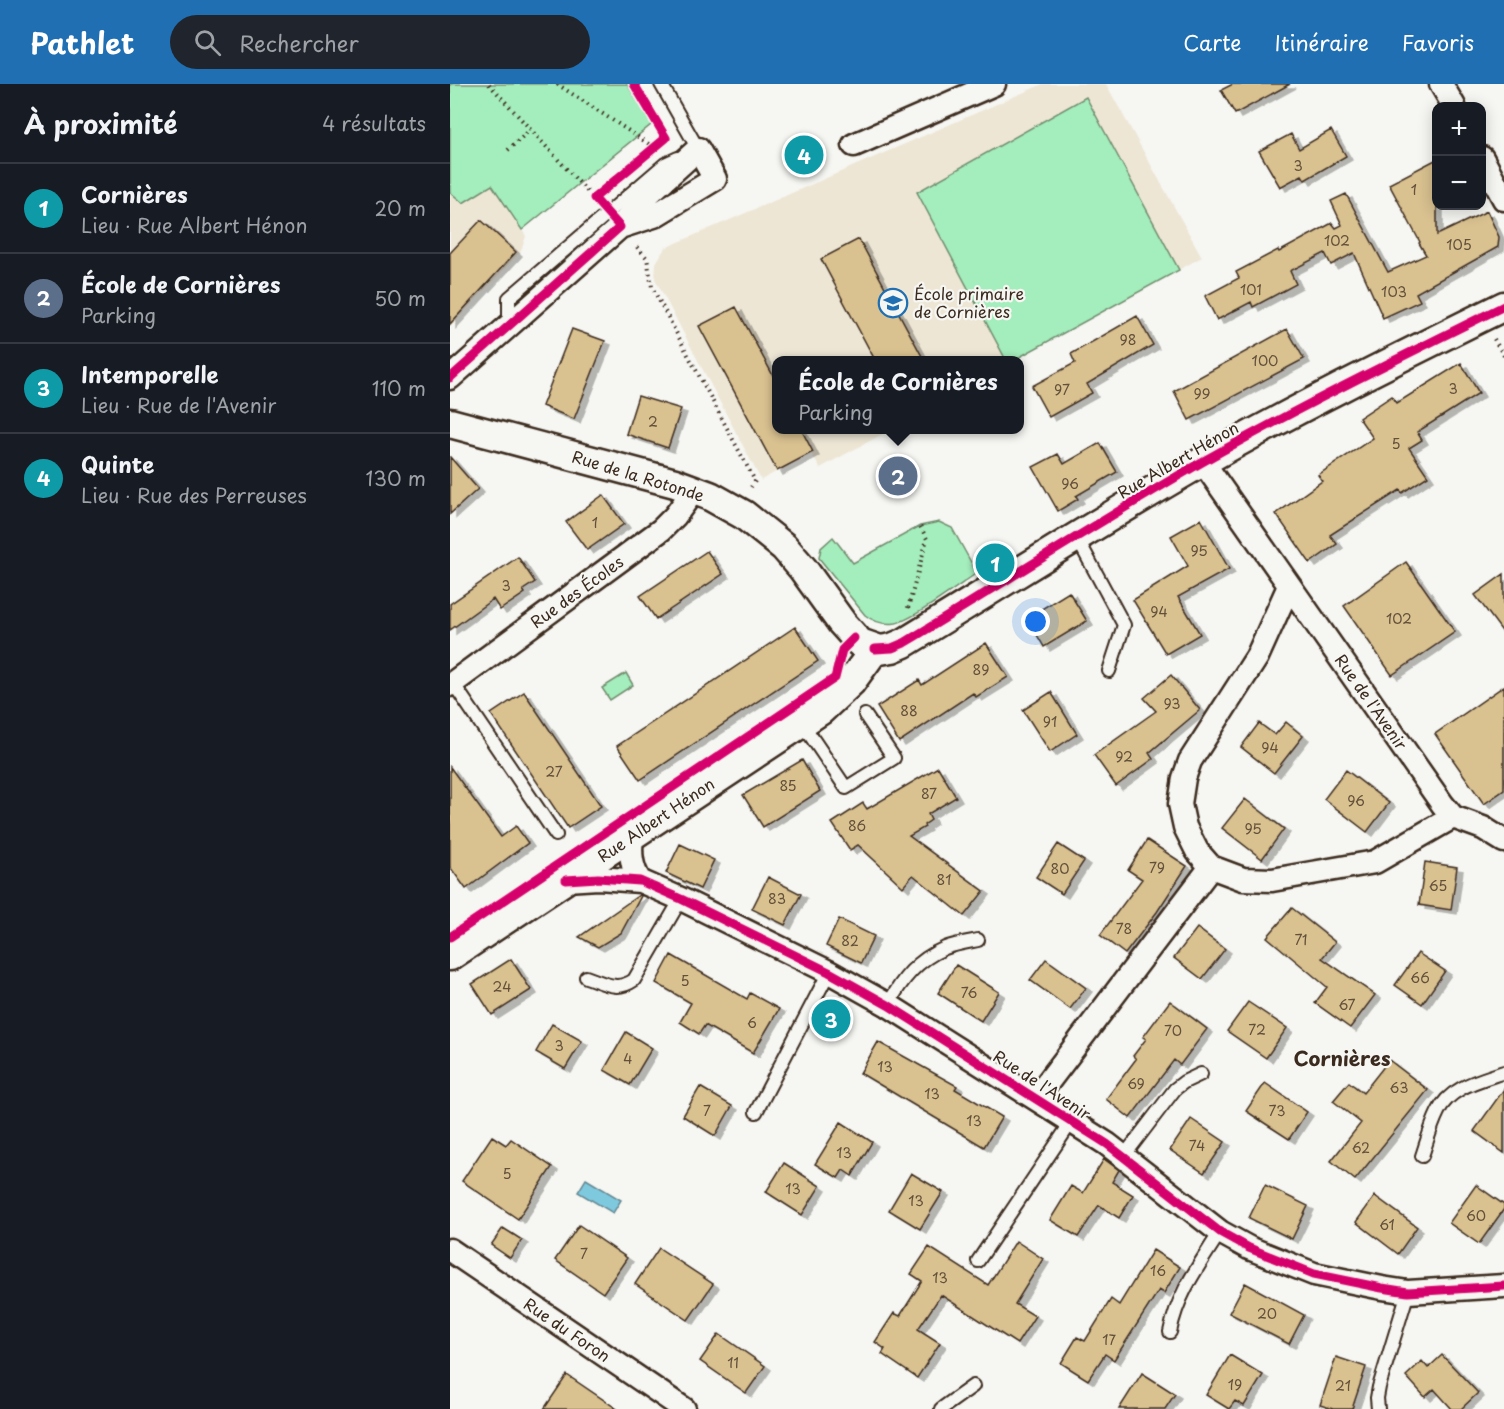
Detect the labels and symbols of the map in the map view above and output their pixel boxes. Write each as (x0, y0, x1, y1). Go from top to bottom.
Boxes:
pin: 4 (784, 132, 824, 178)
house number: 3 (1293, 155, 1303, 176)
house number: 1 (1411, 179, 1417, 200)
house number: 102 (1324, 230, 1350, 251)
house number: 105 (1446, 234, 1472, 255)
house number: 101 (1240, 279, 1262, 300)
place label: École primaire de Cornières (914, 281, 1024, 323)
house number: 103 (1381, 281, 1407, 302)
school or university icon: École primaire de Cornières (877, 287, 909, 319)
house number: 98 (1120, 329, 1136, 350)
house number: 100 (1252, 350, 1278, 371)
house number: 3 (1448, 378, 1458, 399)
house number: 97 (1054, 379, 1070, 400)
house number: 99 (1193, 383, 1211, 404)
house number: 2 (648, 411, 658, 432)
street label: Rue Albert Hénon (1112, 415, 1243, 504)
house number: 5 (1391, 433, 1401, 454)
street label: Rue de la Rotonde (569, 444, 708, 507)
pin: 2 (878, 454, 918, 498)
house number: 96 (1061, 473, 1079, 494)
house number: 1 (592, 512, 598, 533)
pin: 1 (976, 540, 1014, 586)
house number: 95 (1190, 540, 1208, 561)
street label: Rue des Écoles (525, 549, 628, 633)
house number: 3 (501, 575, 511, 596)
house number: 94 (1150, 601, 1168, 622)
your location (1021, 607, 1050, 636)
house number: 102 (1386, 608, 1412, 629)
street label: Rue de l'Avenir (1330, 649, 1414, 755)
house number: 89 (973, 659, 989, 680)
house number: 93 (1163, 693, 1181, 714)
house number: 88 (900, 700, 918, 721)
house number: 91 (1043, 711, 1057, 732)
house number: 94 (1261, 737, 1279, 758)
house number: 92 (1115, 746, 1133, 767)
house number: 27 (545, 761, 563, 782)
street label: Rue Albert Hénon (592, 771, 719, 867)
house number: 85 (779, 775, 797, 796)
house number: 87 (921, 783, 937, 804)
house number: 96 (1347, 790, 1365, 811)
house number: 86 (848, 815, 866, 836)
house number: 95 (1244, 818, 1262, 839)
house number: 79 (1149, 857, 1165, 878)
house number: 80 (1051, 858, 1069, 879)
house number: 81 (937, 869, 951, 890)
house number: 65 (1429, 875, 1447, 896)
house number: 83 (768, 888, 786, 909)
house number: 78 (1116, 918, 1132, 939)
house number: 71 (1294, 929, 1308, 950)
house number: 82 (841, 930, 859, 951)
house number: 66 (1410, 967, 1430, 988)
house number: 5 (680, 970, 690, 991)
house number: 24 (493, 976, 511, 997)
house number: 76 (961, 982, 978, 1003)
house number: 67 (1338, 994, 1356, 1015)
pin: 3 (812, 996, 850, 1042)
house number: 6 (747, 1012, 757, 1033)
house number: 72 (1248, 1019, 1266, 1040)
house number: 70 (1164, 1020, 1182, 1041)
house number: 3 (554, 1035, 564, 1056)
district label: Cornières (1293, 1043, 1391, 1073)
street label: Rue de l'Avenir (989, 1044, 1097, 1125)
house number: 4 (623, 1048, 633, 1069)
house number: 13 (877, 1056, 893, 1077)
house number: 69 (1127, 1073, 1145, 1094)
house number: 63 (1390, 1077, 1408, 1098)
house number: 13 (924, 1083, 940, 1104)
house number: 7 (703, 1100, 711, 1121)
house number: 73 (1269, 1100, 1285, 1121)
house number: 13 (966, 1110, 982, 1131)
house number: 74 (1189, 1135, 1205, 1156)
house number: 62 (1352, 1137, 1370, 1158)
house number: 13 (836, 1142, 852, 1163)
house number: 5 (502, 1163, 512, 1184)
house number: 13 (785, 1178, 801, 1199)
house number: 13 (908, 1190, 924, 1211)
house number: 60 (1466, 1205, 1486, 1226)
house number: 61 (1379, 1214, 1395, 1235)
house number: 7 (580, 1243, 588, 1264)
house number: 16 (1150, 1260, 1166, 1281)
house number: 13 (932, 1267, 948, 1288)
street label: Rue du Foron (520, 1291, 616, 1367)
house number: 20 (1257, 1303, 1277, 1324)
house number: 17 (1102, 1329, 1116, 1350)
house number: 11 (727, 1352, 739, 1373)
house number: 19 (1228, 1374, 1242, 1395)
house number: 21 (1335, 1375, 1351, 1396)

